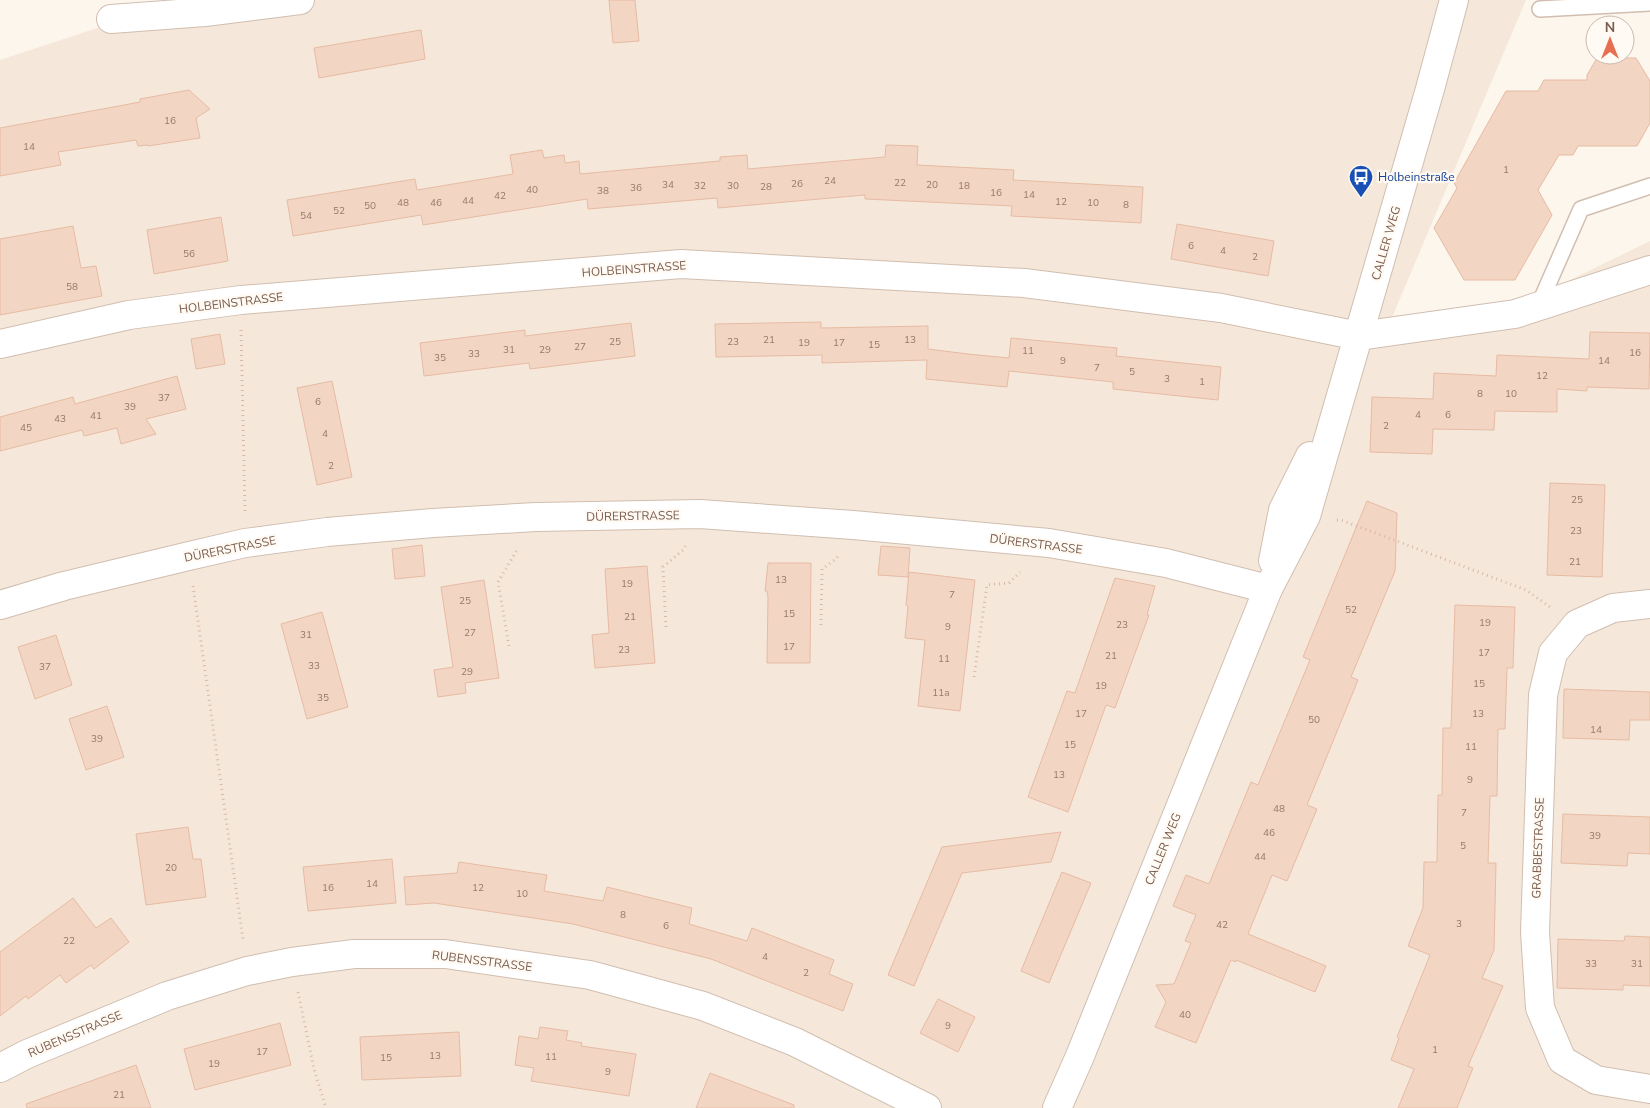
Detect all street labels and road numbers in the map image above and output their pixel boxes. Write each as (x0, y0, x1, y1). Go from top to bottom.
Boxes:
street label: CALLER WEG (1368, 204, 1404, 282)
street label: HOLBEINSTRASSE (581, 257, 687, 281)
street label: HOLBEINSTRASSE (178, 289, 284, 317)
street label: DÜRERSTRASSE (586, 507, 680, 525)
street label: DÜRERSTRASSE (989, 530, 1083, 558)
street label: DÜRERSTRASSE (183, 532, 277, 566)
street label: GRABBESTRASSE (1528, 797, 1548, 899)
street label: CALLER WEG (1141, 810, 1185, 888)
street label: RUBENSSTRASSE (431, 947, 533, 975)
street label: RUBENSSTRASSE (25, 1007, 125, 1061)

